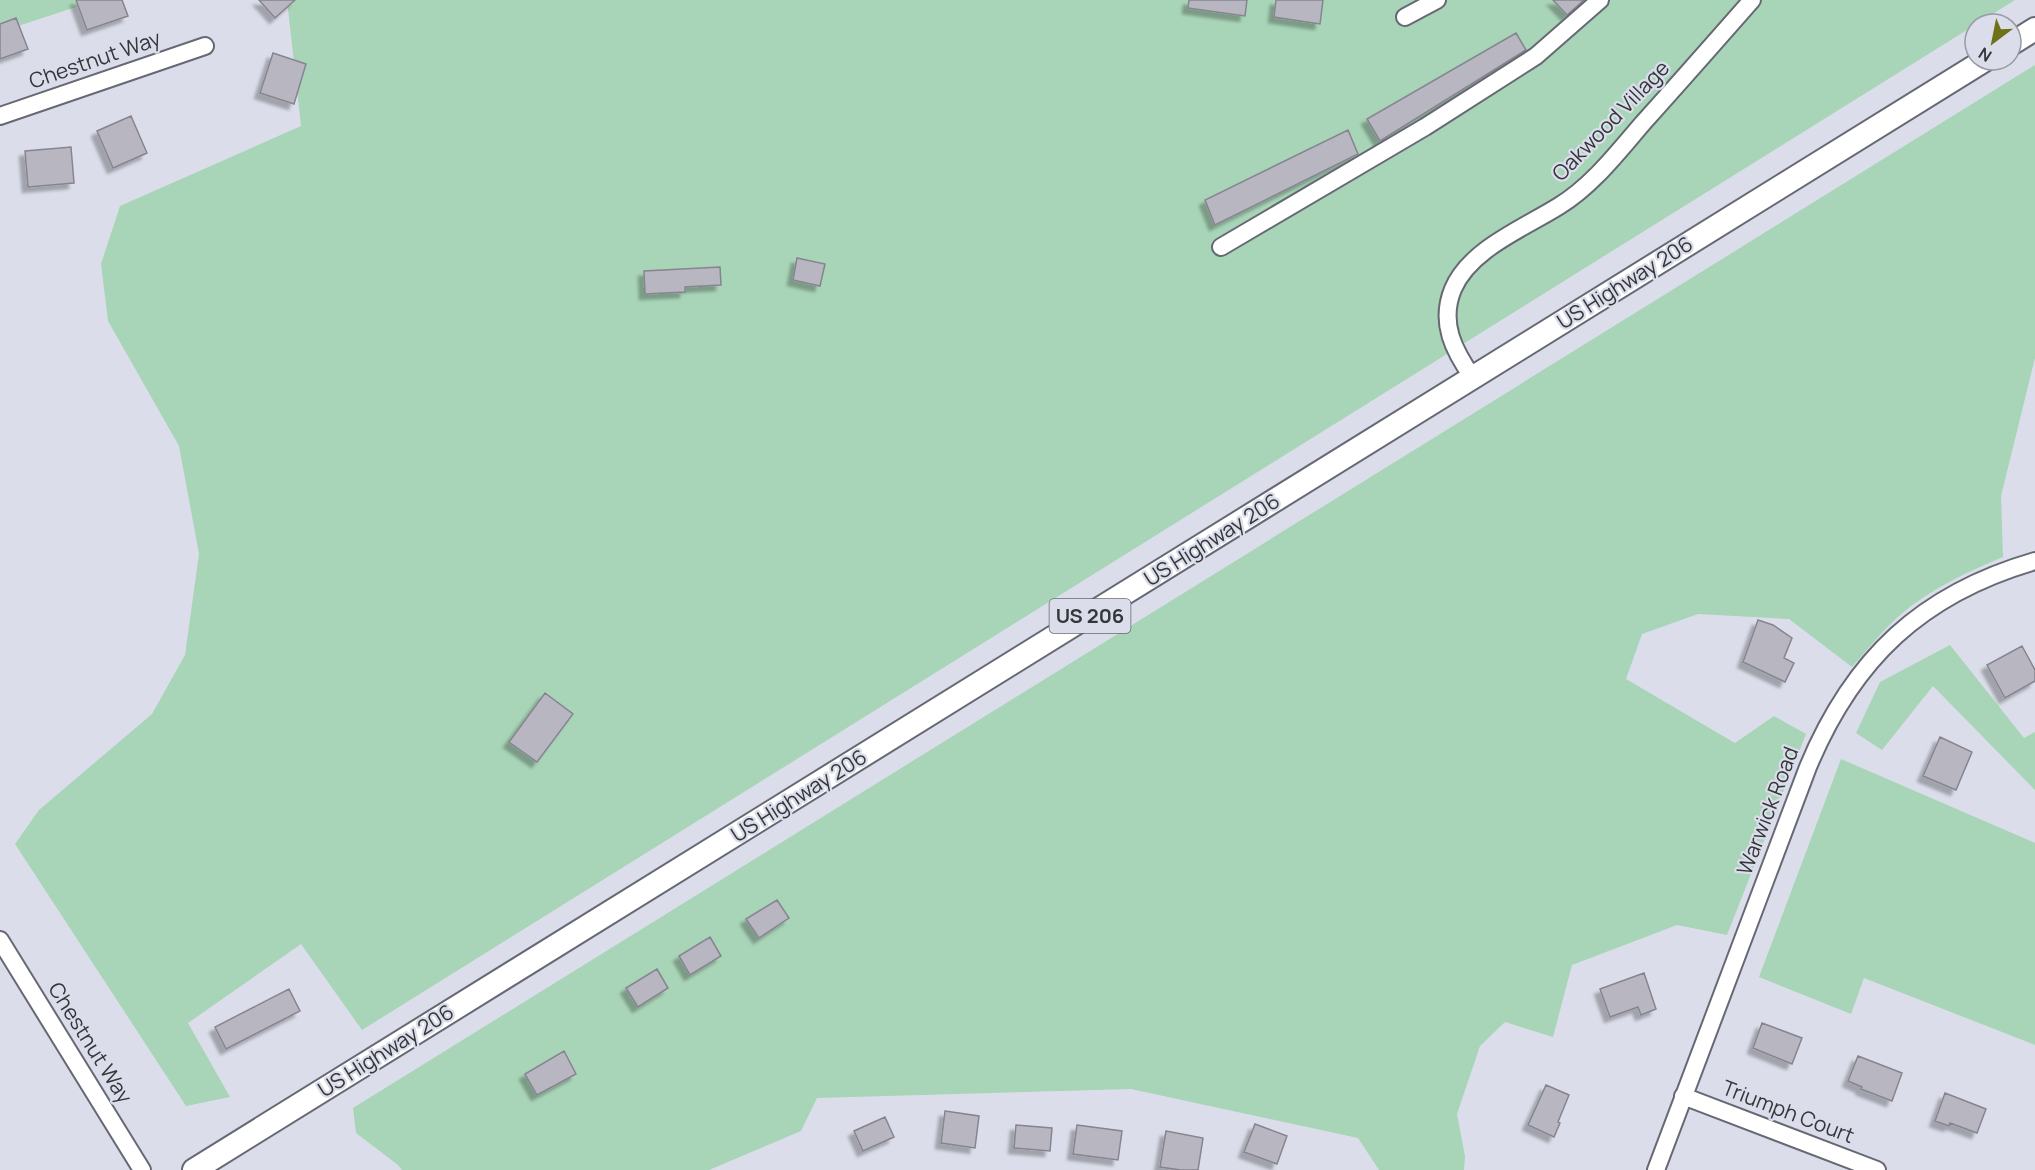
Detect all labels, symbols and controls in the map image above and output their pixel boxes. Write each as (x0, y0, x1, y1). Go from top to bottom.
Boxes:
north arrow (1963, 12, 2023, 72)
street label: Chestnut Way (25, 23, 164, 95)
text: N (1974, 42, 1996, 67)
street label: Oakwood Village (1545, 54, 1675, 187)
street label: US Highway 206 (1551, 229, 1698, 335)
street label: US Highway 206 (1138, 486, 1285, 592)
road number: US 206 (1050, 599, 1130, 633)
street label: US Highway 206 (725, 742, 872, 848)
street label: Warwick Road (1730, 743, 1804, 879)
street label: Chestnut Way (43, 977, 139, 1108)
street label: US Highway 206 (312, 997, 459, 1103)
street label: Triumph Court (1718, 1073, 1858, 1149)

